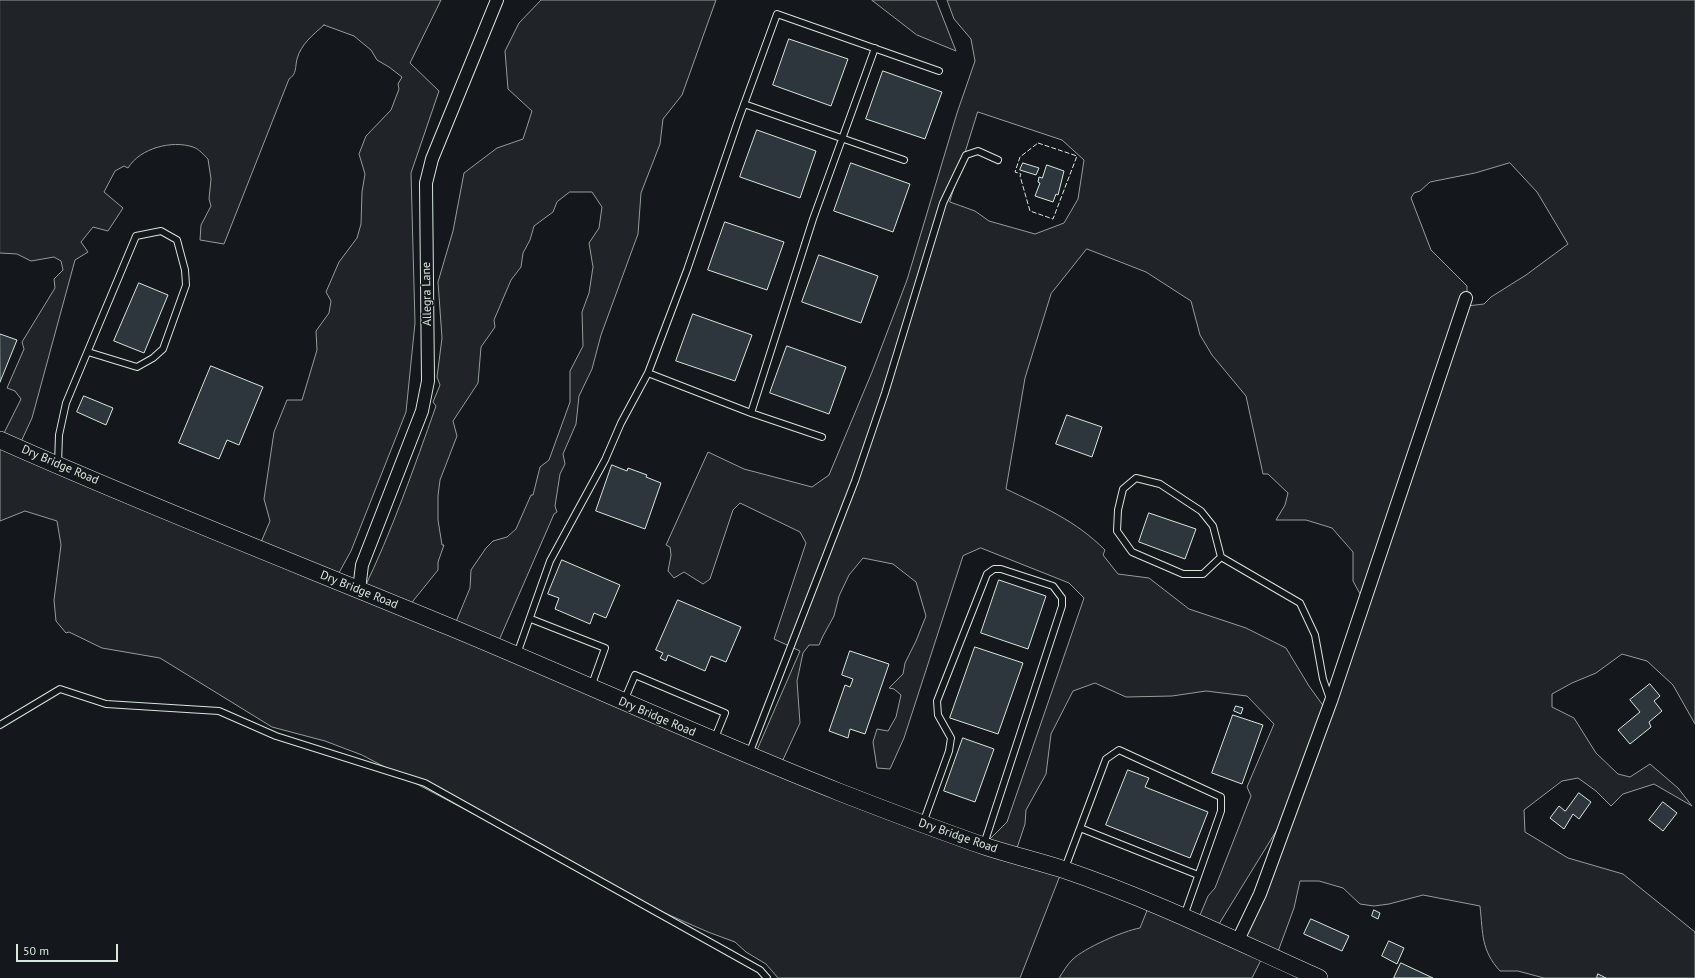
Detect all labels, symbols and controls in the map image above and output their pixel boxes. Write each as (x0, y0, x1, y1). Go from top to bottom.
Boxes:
street label: Allegra Lane (419, 262, 435, 326)
street label: Dry Bridge Road (19, 442, 101, 488)
street label: Dry Bridge Road (318, 568, 400, 612)
street label: Dry Bridge Road (616, 694, 698, 740)
street label: Dry Bridge Road (917, 816, 999, 856)
scale bar (18, 936, 120, 962)
text: 50 m (23, 943, 49, 958)

